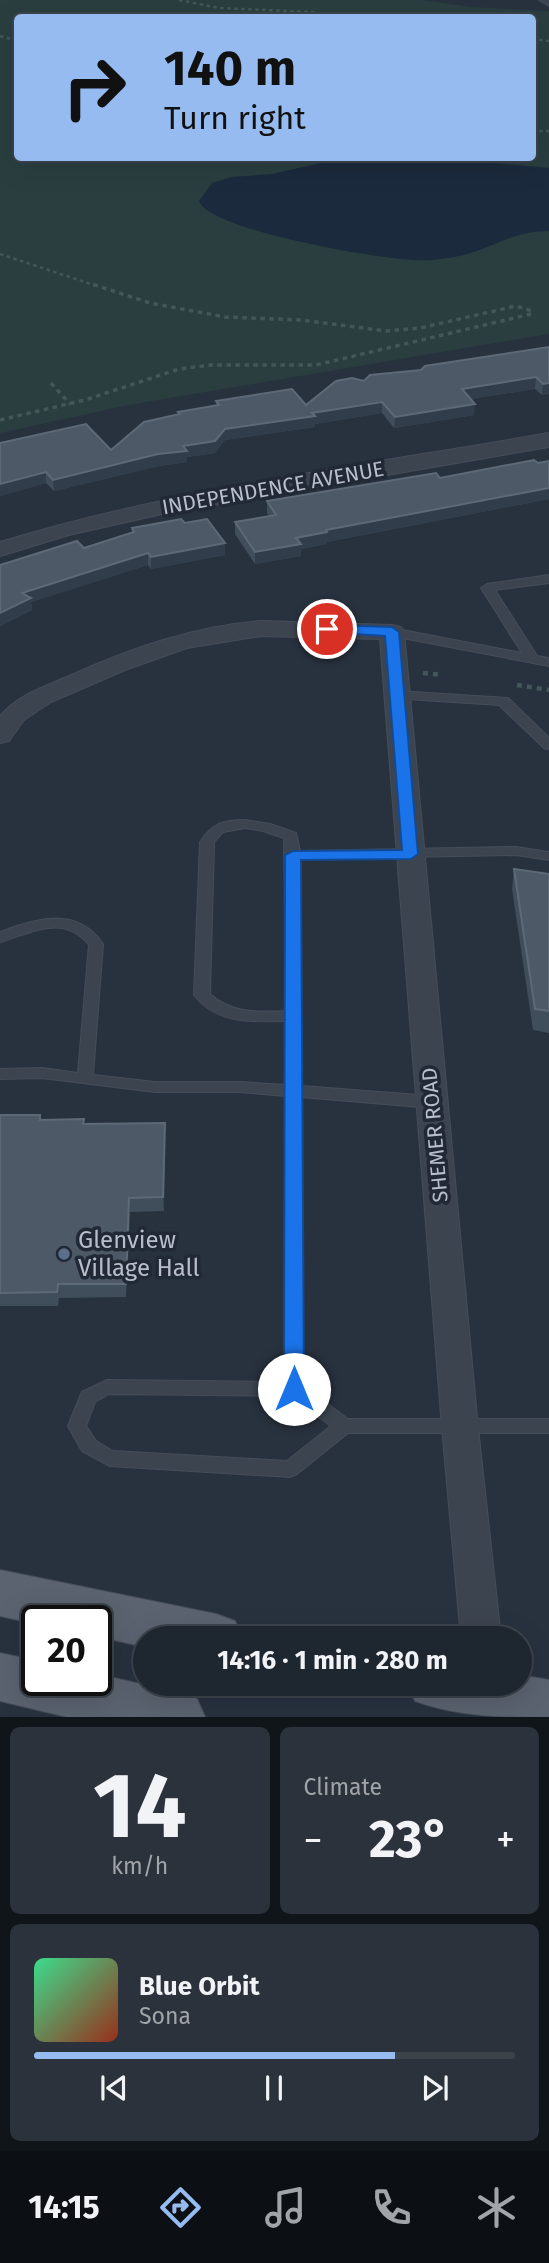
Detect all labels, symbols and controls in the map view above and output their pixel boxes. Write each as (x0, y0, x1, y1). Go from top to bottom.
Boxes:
text: 140 m (164, 39, 296, 98)
icon: right (49, 42, 140, 133)
text: Turn right (164, 99, 306, 137)
street label: INDEPENDENCE AVENUE (160, 456, 386, 520)
pin (297, 599, 357, 659)
icon: arrive (308, 610, 346, 648)
street label: SHEMER ROAD (416, 1067, 454, 1203)
place label: Glenview Village Hall (78, 1226, 200, 1282)
marker: Glenview Village Hall (56, 1246, 72, 1262)
position arrow (257, 1352, 331, 1426)
speed limit sign: 20 (21, 1605, 112, 1696)
text: 14:16 · 1 min · 280 m (217, 1645, 448, 1676)
text: 14 (93, 1752, 187, 1861)
text: Climate (304, 1773, 382, 1801)
text: 23° (369, 1808, 450, 1871)
text: − (304, 1817, 323, 1863)
text: + (496, 1817, 515, 1863)
text: km/h (111, 1852, 168, 1880)
text: Blue Orbit (139, 1971, 259, 2002)
text: Sona (139, 2002, 191, 2030)
icon: previous (95, 2069, 133, 2107)
icon: pause (255, 2069, 293, 2107)
icon: next (416, 2069, 454, 2107)
icon: directions (156, 2183, 205, 2232)
icon: music (261, 2183, 310, 2232)
icon: phone (367, 2183, 416, 2232)
icon: climate (472, 2183, 521, 2232)
text: 14:15 (28, 2188, 100, 2226)

